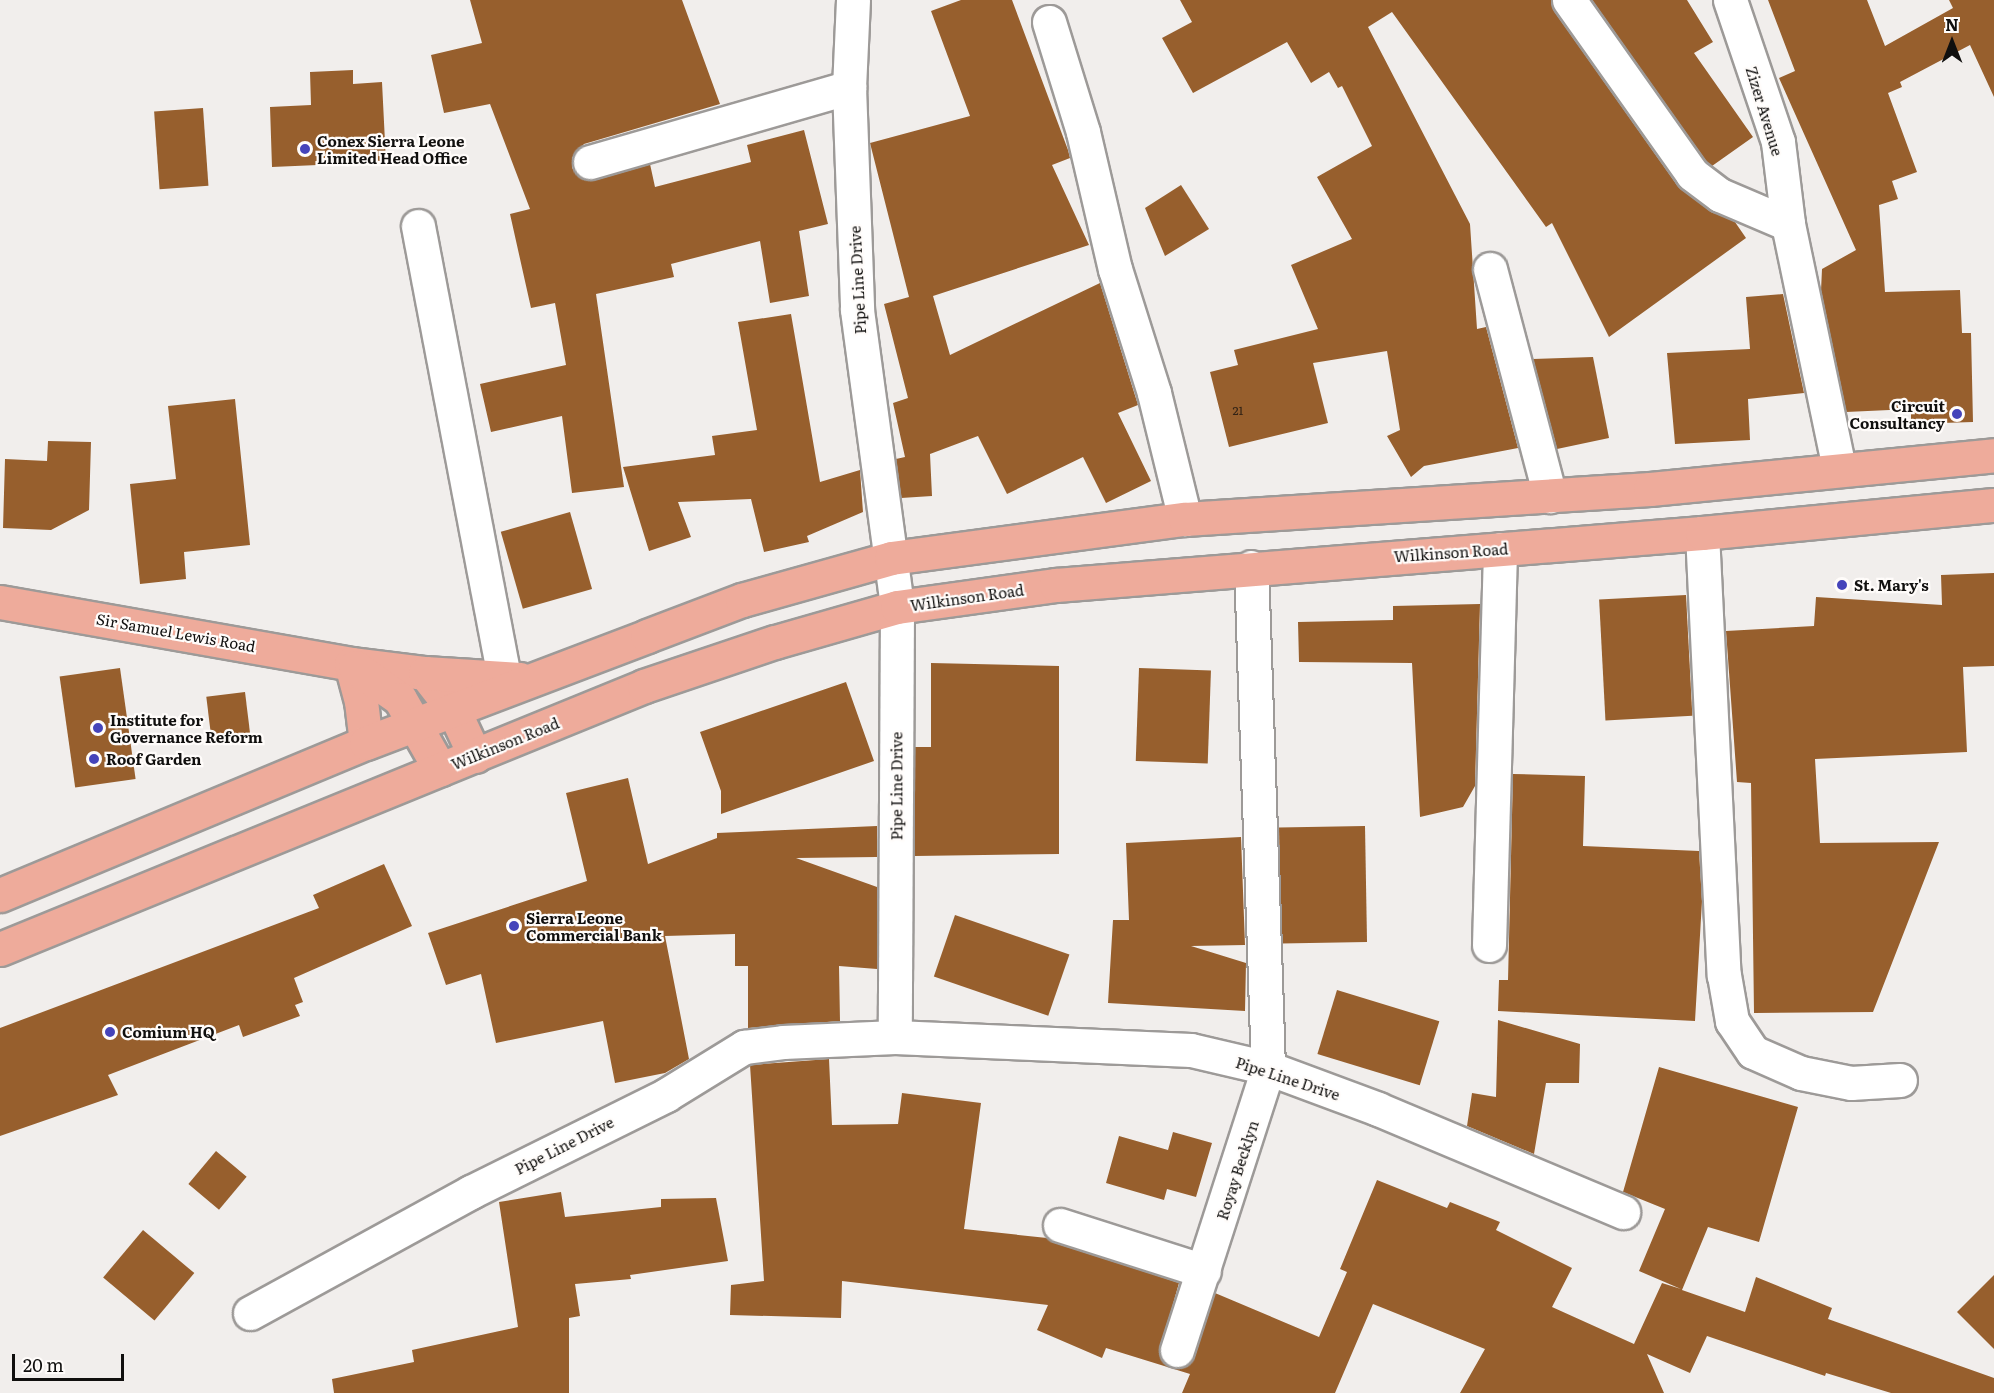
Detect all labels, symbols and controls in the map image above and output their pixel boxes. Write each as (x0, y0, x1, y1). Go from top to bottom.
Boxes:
north arrow (1922, 12, 1982, 72)
text: N (1945, 12, 1959, 36)
street label: Zizer Avenue (1743, 64, 1787, 158)
place label: Conex Sierra Leone Limited Head Office (317, 131, 467, 166)
marker: Conex Sierra Leone Limited Head Office (298, 142, 312, 156)
street label: Pipe Line Drive (845, 225, 869, 335)
place label: Circuit Consultancy (1850, 396, 1945, 431)
house number: 21 (1233, 404, 1243, 418)
marker: Circuit Consultancy (1950, 407, 1964, 421)
street label: Wilkinson Road (1393, 539, 1509, 565)
place label: St. Mary's (1854, 576, 1929, 594)
marker: St. Mary's (1835, 578, 1849, 592)
street label: Wilkinson Road (909, 580, 1025, 614)
street label: Sir Samuel Lewis Road (95, 609, 257, 655)
place label: Institute for Governance Reform (110, 710, 263, 745)
street label: Wilkinson Road (448, 713, 562, 773)
marker: Institute for Governance Reform (91, 721, 105, 735)
street label: Pipe Line Drive (887, 732, 905, 840)
place label: Roof Garden (106, 750, 202, 768)
marker: Roof Garden (87, 752, 101, 766)
place label: Sierra Leone Commercial Bank (526, 908, 662, 943)
marker: Sierra Leone Commercial Bank (507, 919, 521, 933)
place label: Comium HQ (122, 1023, 215, 1041)
marker: Comium HQ (103, 1025, 117, 1039)
street label: Pipe Line Drive (1234, 1053, 1342, 1103)
street label: Pipe Line Drive (512, 1112, 616, 1178)
street label: Royay Becklyn (1212, 1118, 1262, 1222)
scale bar (15, 1342, 128, 1380)
text: 20 m (23, 1351, 64, 1378)

